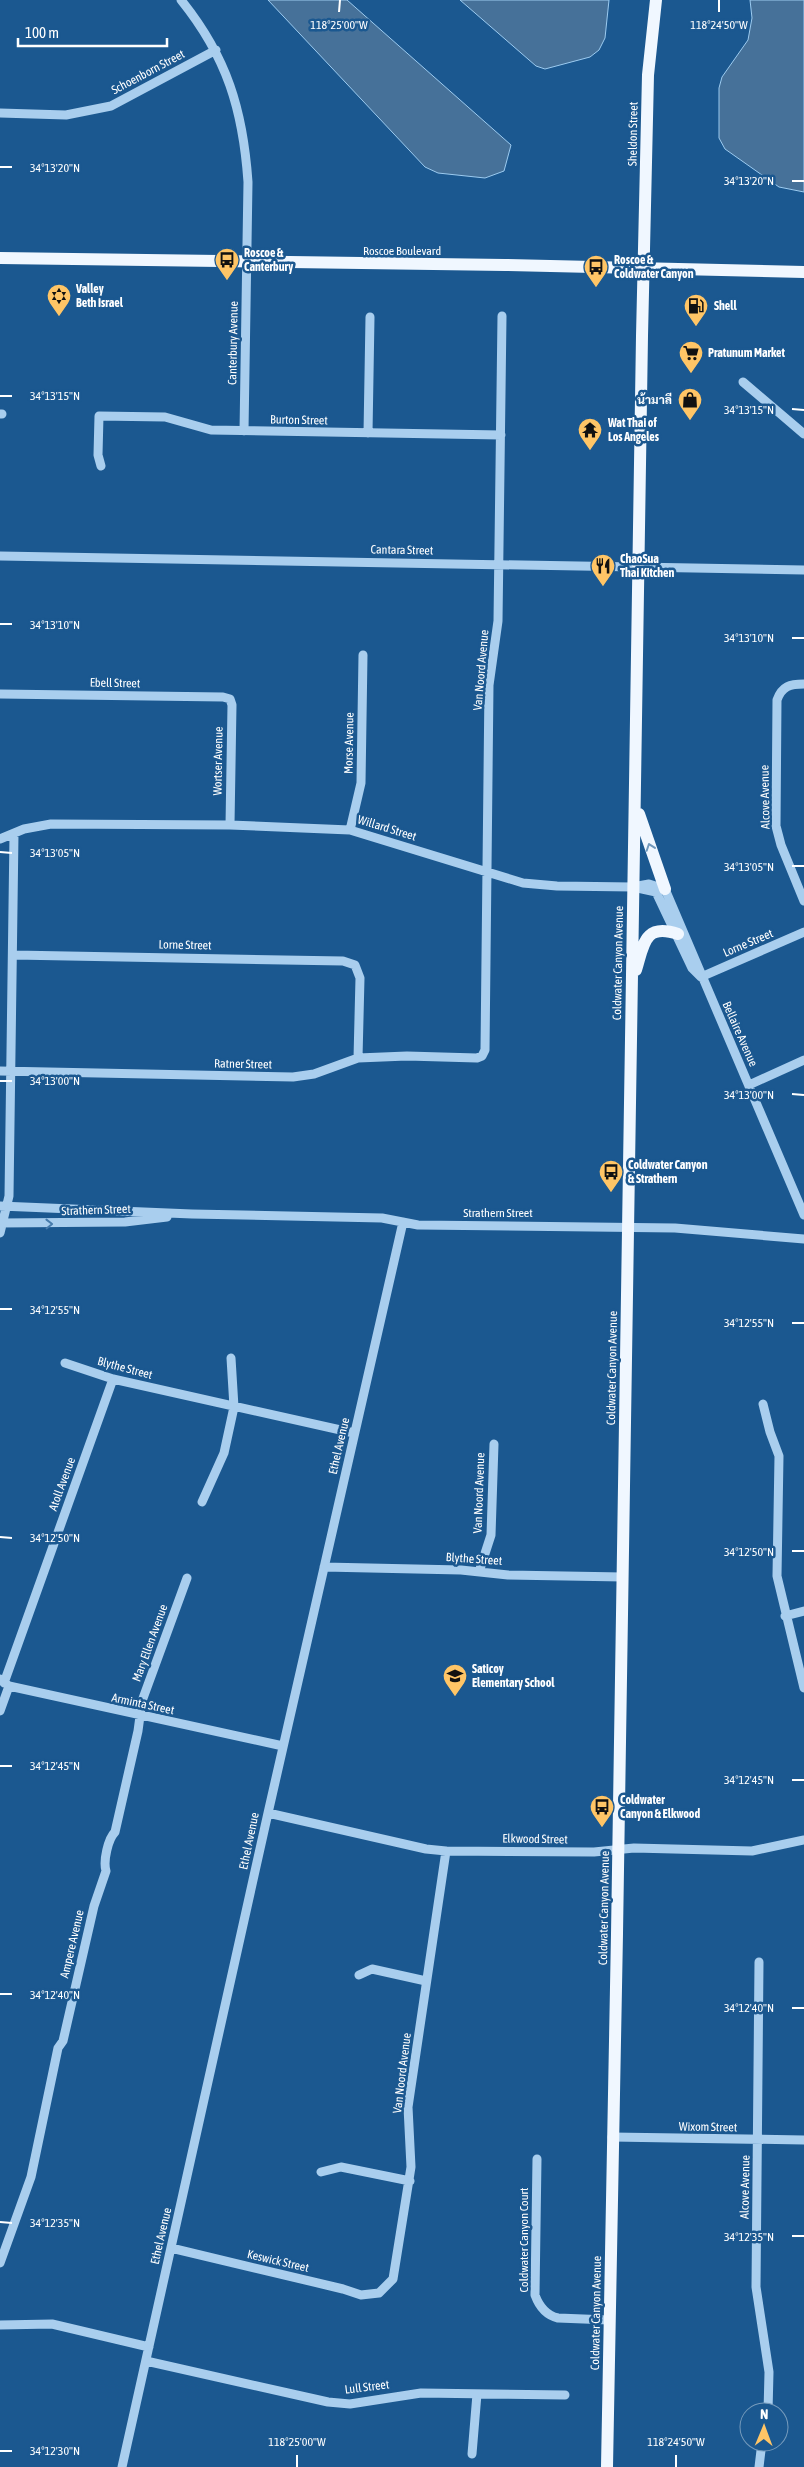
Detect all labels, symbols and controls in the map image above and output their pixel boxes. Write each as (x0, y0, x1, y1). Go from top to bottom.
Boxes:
scale bar (18, 15, 166, 47)
text: 118°25'00"W (310, 18, 368, 32)
text: 118°24'50"W (690, 18, 748, 32)
text: 100 m (25, 24, 59, 41)
street label: Schoenborn Street (109, 47, 187, 97)
street label: Sheldon Street (625, 101, 641, 166)
text: 34°13'20"N (30, 161, 80, 175)
text: 34°13'20"N (724, 174, 774, 188)
street label: Roscoe Boulevard (363, 244, 441, 258)
place label: Roscoe & Canterbury (244, 246, 293, 274)
bus stop icon: Roscoe & Canterbury (214, 247, 240, 281)
place label: Roscoe & Coldwater Canyon (614, 253, 694, 281)
bus stop icon: Roscoe & Coldwater Canyon (583, 254, 609, 288)
place label: Valley Beth Israel (75, 282, 124, 310)
synagogue icon: Valley Beth Israel (46, 283, 72, 317)
fuel station icon: Shell (683, 293, 709, 327)
place label: Shell (714, 299, 737, 313)
street label: Canterbury Avenue (225, 301, 241, 385)
supermarket icon: Pratunum Market (678, 340, 704, 374)
place label: Pratunum Market (708, 346, 786, 360)
shop icon: น้ามาลี (677, 387, 703, 421)
text: 34°13'15"N (30, 389, 80, 403)
place label: น้ามาลี (637, 392, 672, 407)
text: 34°13'15"N (724, 403, 774, 417)
street label: Burton Street (270, 412, 328, 428)
place label: Wat Thai of Los Angeles (607, 416, 660, 444)
temple icon: Wat Thai of Los Angeles (577, 417, 603, 451)
street label: Cantara Street (371, 542, 434, 558)
place label: ChaoSua Thai Kitchen (620, 552, 675, 580)
restaurant icon: ChaoSua Thai Kitchen (590, 553, 616, 587)
text: 34°13'10"N (30, 618, 80, 632)
street label: Van Noord Avenue (470, 629, 492, 711)
text: 34°13'10"N (724, 631, 774, 645)
street label: Ebell Street (90, 676, 141, 690)
street label: Morse Avenue (341, 712, 357, 774)
street label: Wortser Avenue (210, 726, 226, 796)
street label: Alcove Avenue (757, 765, 773, 829)
street label: Willard Street (356, 812, 419, 844)
one-way arrow (646, 843, 656, 851)
text: 34°13'05"N (30, 846, 80, 860)
text: 34°13'05"N (724, 860, 774, 874)
street label: Coldwater Canyon Avenue (610, 906, 626, 1020)
street label: Lorne Street (721, 926, 776, 960)
street label: Lorne Street (158, 938, 212, 952)
street label: Bellaire Avenue (719, 999, 761, 1069)
street label: Ratner Street (214, 1056, 273, 1072)
text: 34°13'00"N (30, 1074, 80, 1088)
text: 34°13'00"N (724, 1088, 774, 1102)
place label: Coldwater Canyon & Strathern (628, 1158, 708, 1186)
bus stop icon: Coldwater Canyon & Strathern (598, 1159, 624, 1193)
street label: Strathern Street (61, 1202, 131, 1218)
street label: Strathern Street (463, 1206, 533, 1220)
one-way arrow (45, 1218, 53, 1229)
text: 34°12'55"N (30, 1303, 80, 1317)
street label: Coldwater Canyon Avenue (604, 1311, 620, 1425)
text: 34°12'55"N (724, 1316, 774, 1330)
street label: Blythe Street (96, 1354, 155, 1382)
street label: Ethel Avenue (326, 1416, 352, 1476)
street label: Van Noord Avenue (471, 1452, 487, 1534)
street label: Atoll Avenue (46, 1455, 78, 1513)
text: 34°12'50"N (30, 1531, 80, 1545)
text: 34°12'50"N (724, 1545, 774, 1559)
street label: Blythe Street (445, 1550, 503, 1568)
street label: Mary Ellen Avenue (130, 1602, 170, 1684)
place label: Saticoy Elementary School (472, 1662, 555, 1690)
school or university icon: Saticoy Elementary School (442, 1663, 468, 1697)
street label: Arminta Street (110, 1691, 176, 1718)
text: 34°12'45"N (30, 1759, 80, 1773)
text: 34°12'45"N (724, 1773, 774, 1787)
place label: Coldwater Canyon & Elkwood (620, 1793, 701, 1821)
bus stop icon: Coldwater Canyon & Elkwood (589, 1794, 615, 1828)
street label: Ethel Avenue (236, 1811, 262, 1871)
street label: Elkwood Street (502, 1831, 568, 1847)
street label: Coldwater Canyon Avenue (596, 1851, 612, 1965)
street label: Ampere Avenue (57, 1909, 87, 1979)
text: 34°12'40"N (30, 1988, 80, 2002)
text: 34°12'40"N (724, 2001, 774, 2015)
street label: Van Noord Avenue (390, 2032, 414, 2114)
street label: Wixom Street (679, 2119, 738, 2135)
street label: Alcove Avenue (737, 2155, 753, 2219)
street label: Coldwater Canyon Court (517, 2187, 531, 2292)
street label: Ethel Avenue (148, 2206, 174, 2266)
text: 34°12'35"N (30, 2216, 80, 2230)
text: 34°12'35"N (724, 2230, 774, 2244)
street label: Keswick Street (246, 2247, 311, 2275)
street label: Coldwater Canyon Avenue (588, 2256, 604, 2370)
street label: Lull Street (344, 2377, 391, 2397)
north arrow (739, 2402, 789, 2452)
text: N (760, 2406, 768, 2422)
text: 118°25'00"W (268, 2435, 326, 2449)
text: 118°24'50"W (647, 2435, 705, 2449)
text: 34°12'30"N (30, 2444, 80, 2458)

